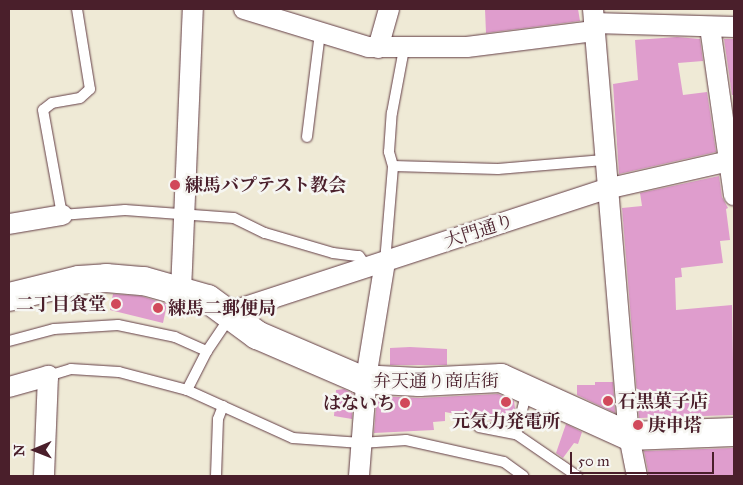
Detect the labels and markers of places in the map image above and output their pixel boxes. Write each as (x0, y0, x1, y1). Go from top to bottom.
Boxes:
place label: 練馬バプテスト教会 (185, 174, 347, 196)
marker: 練馬バプテスト教会 (169, 179, 181, 191)
place label: 二丁目食堂 (16, 293, 106, 315)
place label: 練馬二郵便局 (168, 297, 276, 319)
marker: 二丁目食堂 (110, 298, 122, 310)
marker: 練馬二郵便局 (152, 302, 164, 314)
place label: 石黒菓子店 (618, 390, 708, 412)
place label: はないち (323, 392, 395, 414)
marker: 石黒菓子店 (602, 395, 614, 407)
marker: 元気力発電所 (500, 396, 512, 408)
marker: はないち (399, 397, 411, 409)
place label: 元気力発電所 (452, 410, 560, 432)
place label: 庚申塔 (648, 414, 702, 436)
marker: 庚申塔 (632, 419, 644, 431)

